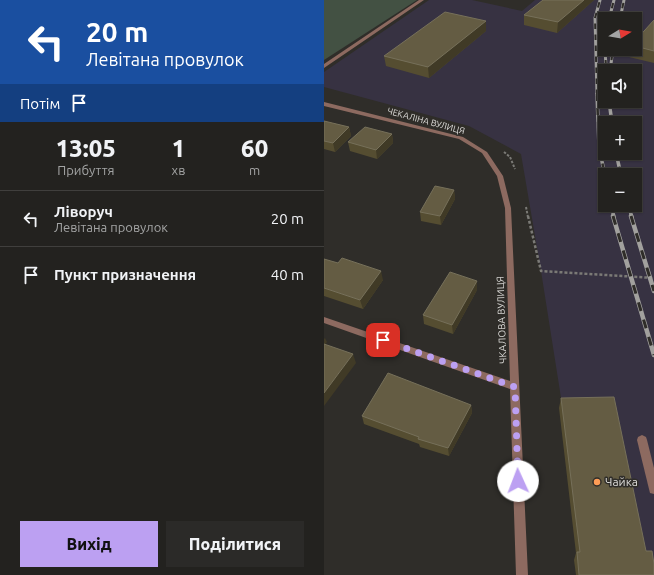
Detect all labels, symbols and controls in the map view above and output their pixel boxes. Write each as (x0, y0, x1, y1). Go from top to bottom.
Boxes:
north arrow (598, 12, 642, 56)
map controls (598, 12, 642, 212)
icon: left (20, 16, 72, 68)
text: 20 m (86, 16, 148, 47)
text: Левітана провулок (86, 49, 244, 69)
button: sound (598, 64, 642, 108)
icon: arrive (68, 92, 90, 114)
text: Потім (20, 95, 60, 112)
street label: ЧЕКАЛІНА ВУЛИЦЯ (386, 106, 466, 136)
button: + (598, 116, 642, 160)
text: 13:05 (56, 135, 116, 162)
text: 1 (172, 135, 185, 162)
text: 60 (241, 135, 268, 162)
text: Прибуття (57, 163, 114, 177)
text: хв (172, 163, 185, 177)
text: m (249, 163, 260, 177)
button: − (598, 168, 642, 212)
text: Ліворуч (54, 203, 113, 220)
icon: left (20, 208, 42, 230)
text: 20 m (271, 210, 304, 227)
text: Левітана провулок (54, 220, 168, 234)
icon: arrive (20, 264, 42, 286)
text: Пункт призначення (54, 266, 196, 283)
text: 40 m (271, 266, 304, 283)
street label: ЧКАЛОВА ВУЛИЦЯ (494, 276, 509, 364)
pin (366, 323, 400, 357)
icon: arrive (372, 329, 394, 351)
position arrow (497, 460, 539, 502)
place label: Чайка (605, 475, 638, 488)
marker: Чайка (592, 477, 602, 487)
button: Вихід (20, 521, 158, 567)
button: Поділитися (166, 521, 304, 567)

